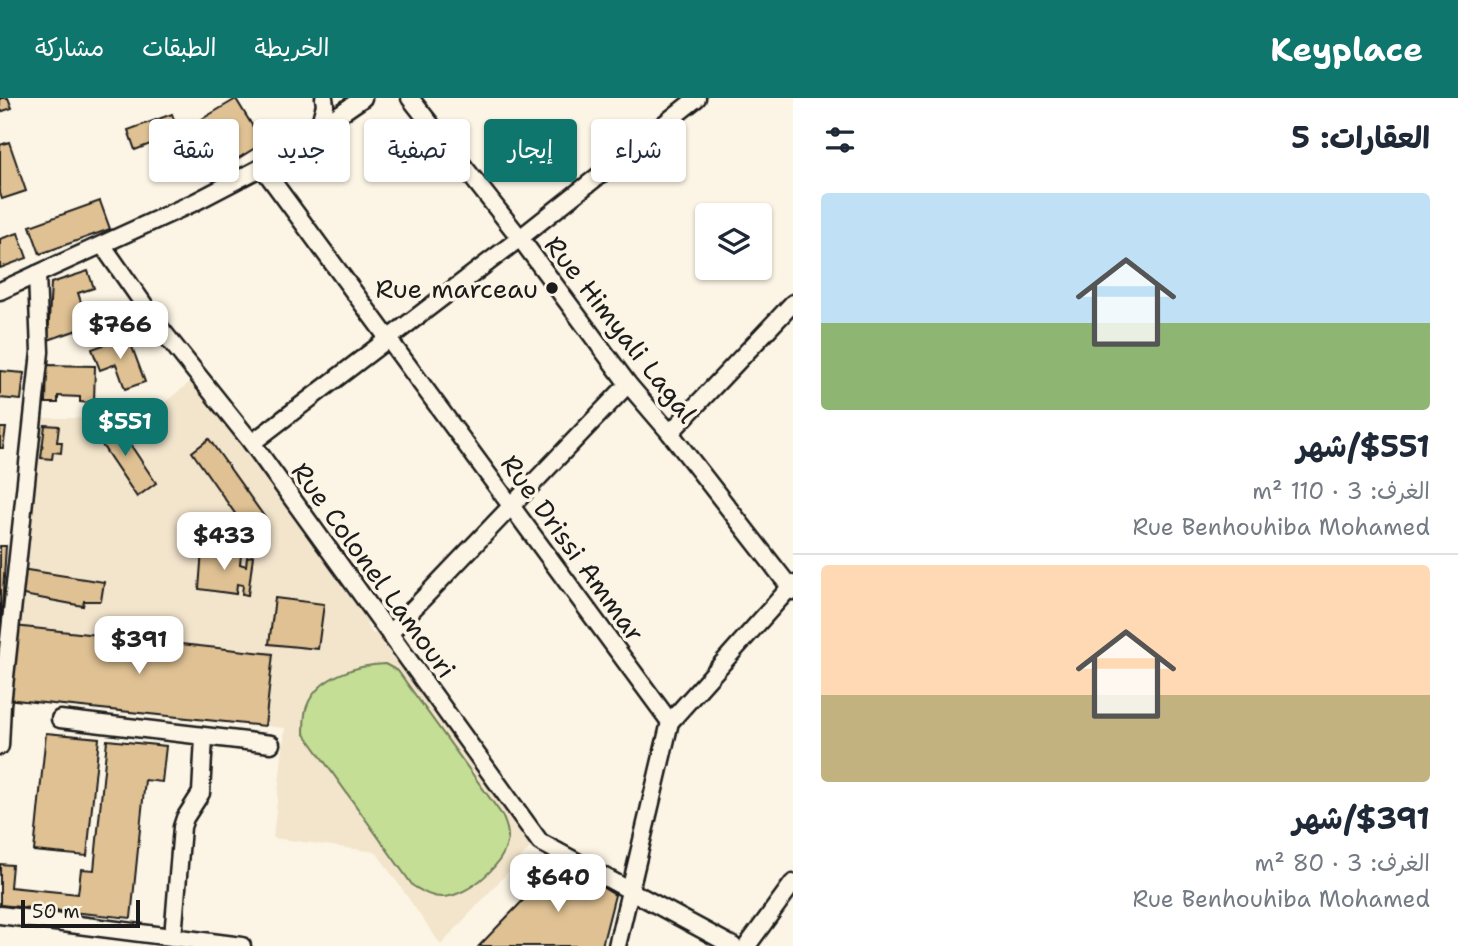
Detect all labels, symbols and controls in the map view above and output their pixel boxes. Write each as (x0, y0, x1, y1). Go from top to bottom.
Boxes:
text: Keyplace (1270, 27, 1423, 72)
text: مشاركة (35, 32, 104, 64)
text: الطبقات (142, 32, 217, 64)
text: الخريطة (255, 32, 329, 64)
text: العقارات: 5 (1291, 117, 1430, 158)
chip: شقة (149, 119, 239, 182)
chip: جديد (253, 119, 350, 182)
chip: تصفية (364, 119, 470, 182)
chip: إيجار (484, 119, 577, 182)
chip: شراء (591, 119, 686, 182)
icon: filters (821, 121, 859, 159)
map controls (695, 203, 772, 280)
button: layers (695, 203, 772, 280)
street label: Rue Himyali Lagal (537, 228, 705, 430)
icon: home (1063, 239, 1189, 365)
place label: Rue marceau (375, 271, 538, 306)
marker: Rue marceau (544, 280, 560, 296)
pin: $766 (79, 302, 161, 361)
text: $766 (88, 309, 152, 339)
pin: $551 (84, 398, 166, 458)
text: $551 (98, 406, 152, 436)
text: $551/شهر (1297, 426, 1430, 467)
street label: Rue Drissi Ammar (493, 447, 653, 649)
street label: Rue Colonel Lamouri (284, 455, 464, 685)
text: الغرف: 3 · 110 m² (1252, 476, 1430, 506)
pin: $433 (183, 512, 265, 572)
text: Rue Benhouhiba Mohamed (1132, 512, 1430, 542)
text: $433 (193, 520, 255, 550)
icon: home (1063, 611, 1189, 737)
pin: $391 (98, 616, 180, 676)
text: $391 (110, 624, 168, 654)
text: $391/شهر (1293, 798, 1430, 839)
text: الغرف: 3 · 80 m² (1254, 848, 1430, 878)
pin: $640 (517, 854, 599, 914)
text: $640 (526, 862, 590, 892)
text: Rue Benhouhiba Mohamed (1132, 884, 1430, 914)
scale bar (21, 897, 140, 929)
text: 50 m (32, 899, 80, 924)

